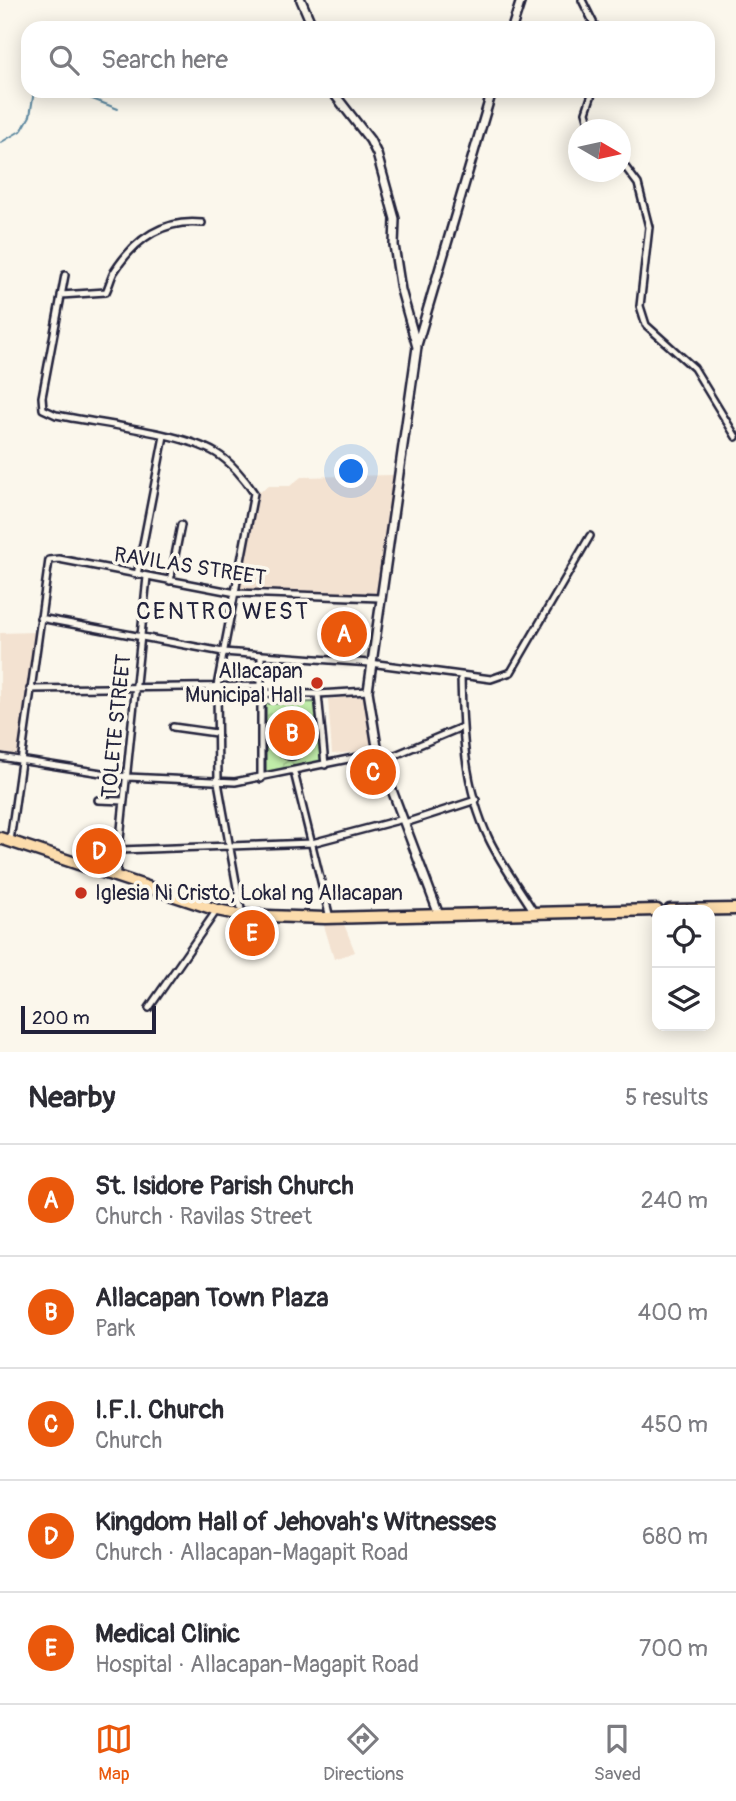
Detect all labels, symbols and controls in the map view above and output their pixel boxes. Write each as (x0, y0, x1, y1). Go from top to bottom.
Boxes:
search box (21, 21, 715, 98)
icon: search (45, 41, 83, 79)
text: Search here (101, 44, 228, 76)
north arrow (568, 119, 631, 182)
your location (334, 454, 368, 488)
street label: RAVILAS STREET (112, 541, 268, 592)
district label: CENTRO WEST (136, 597, 310, 626)
pin: A (321, 608, 367, 660)
street label: TOLETE STREET (96, 652, 138, 799)
place label: Allacapan Municipal Hall (185, 658, 303, 709)
marker: Allacapan Municipal Hall (309, 675, 325, 691)
pin: B (269, 707, 315, 759)
pin: C (350, 746, 396, 798)
pin: D (76, 825, 122, 877)
place label: Iglesia Ni Cristo, Lokal ng Allacapan (95, 880, 403, 907)
marker: Iglesia Ni Cristo, Lokal ng Allacapan (73, 885, 89, 901)
map controls (652, 905, 715, 1031)
button: locate (652, 905, 715, 968)
pin: E (229, 907, 275, 959)
button: layers (652, 968, 715, 1031)
scale bar (21, 1003, 156, 1035)
text: 200 m (32, 1006, 90, 1030)
text: Nearby (28, 1079, 115, 1116)
text: 5 results (625, 1083, 708, 1112)
text: St. Isidore Parish Church (95, 1170, 354, 1202)
text: A (44, 1186, 58, 1215)
text: 240 m (641, 1186, 708, 1215)
text: Church · Ravilas Street (95, 1202, 312, 1231)
text: Allacapan Town Plaza (95, 1282, 329, 1314)
text: B (44, 1298, 58, 1327)
text: 400 m (638, 1298, 708, 1327)
text: Park (95, 1314, 135, 1343)
text: I.F.I. Church (95, 1394, 224, 1426)
text: C (44, 1410, 58, 1439)
text: 450 m (641, 1410, 708, 1439)
text: Church (95, 1426, 162, 1455)
text: Kingdom Hall of Jehovah's Witnesses (95, 1506, 496, 1538)
text: D (44, 1522, 58, 1551)
text: 680 m (642, 1522, 708, 1551)
text: Church · Allacapan-Magapit Road (95, 1538, 409, 1567)
text: Medical Clinic (95, 1618, 240, 1650)
text: E (45, 1634, 57, 1663)
text: 700 m (639, 1634, 708, 1663)
text: Hospital · Allacapan-Magapit Road (95, 1650, 419, 1679)
tab: Map (95, 1720, 133, 1786)
tab: Directions (323, 1720, 404, 1786)
tab: Saved (594, 1720, 641, 1786)

